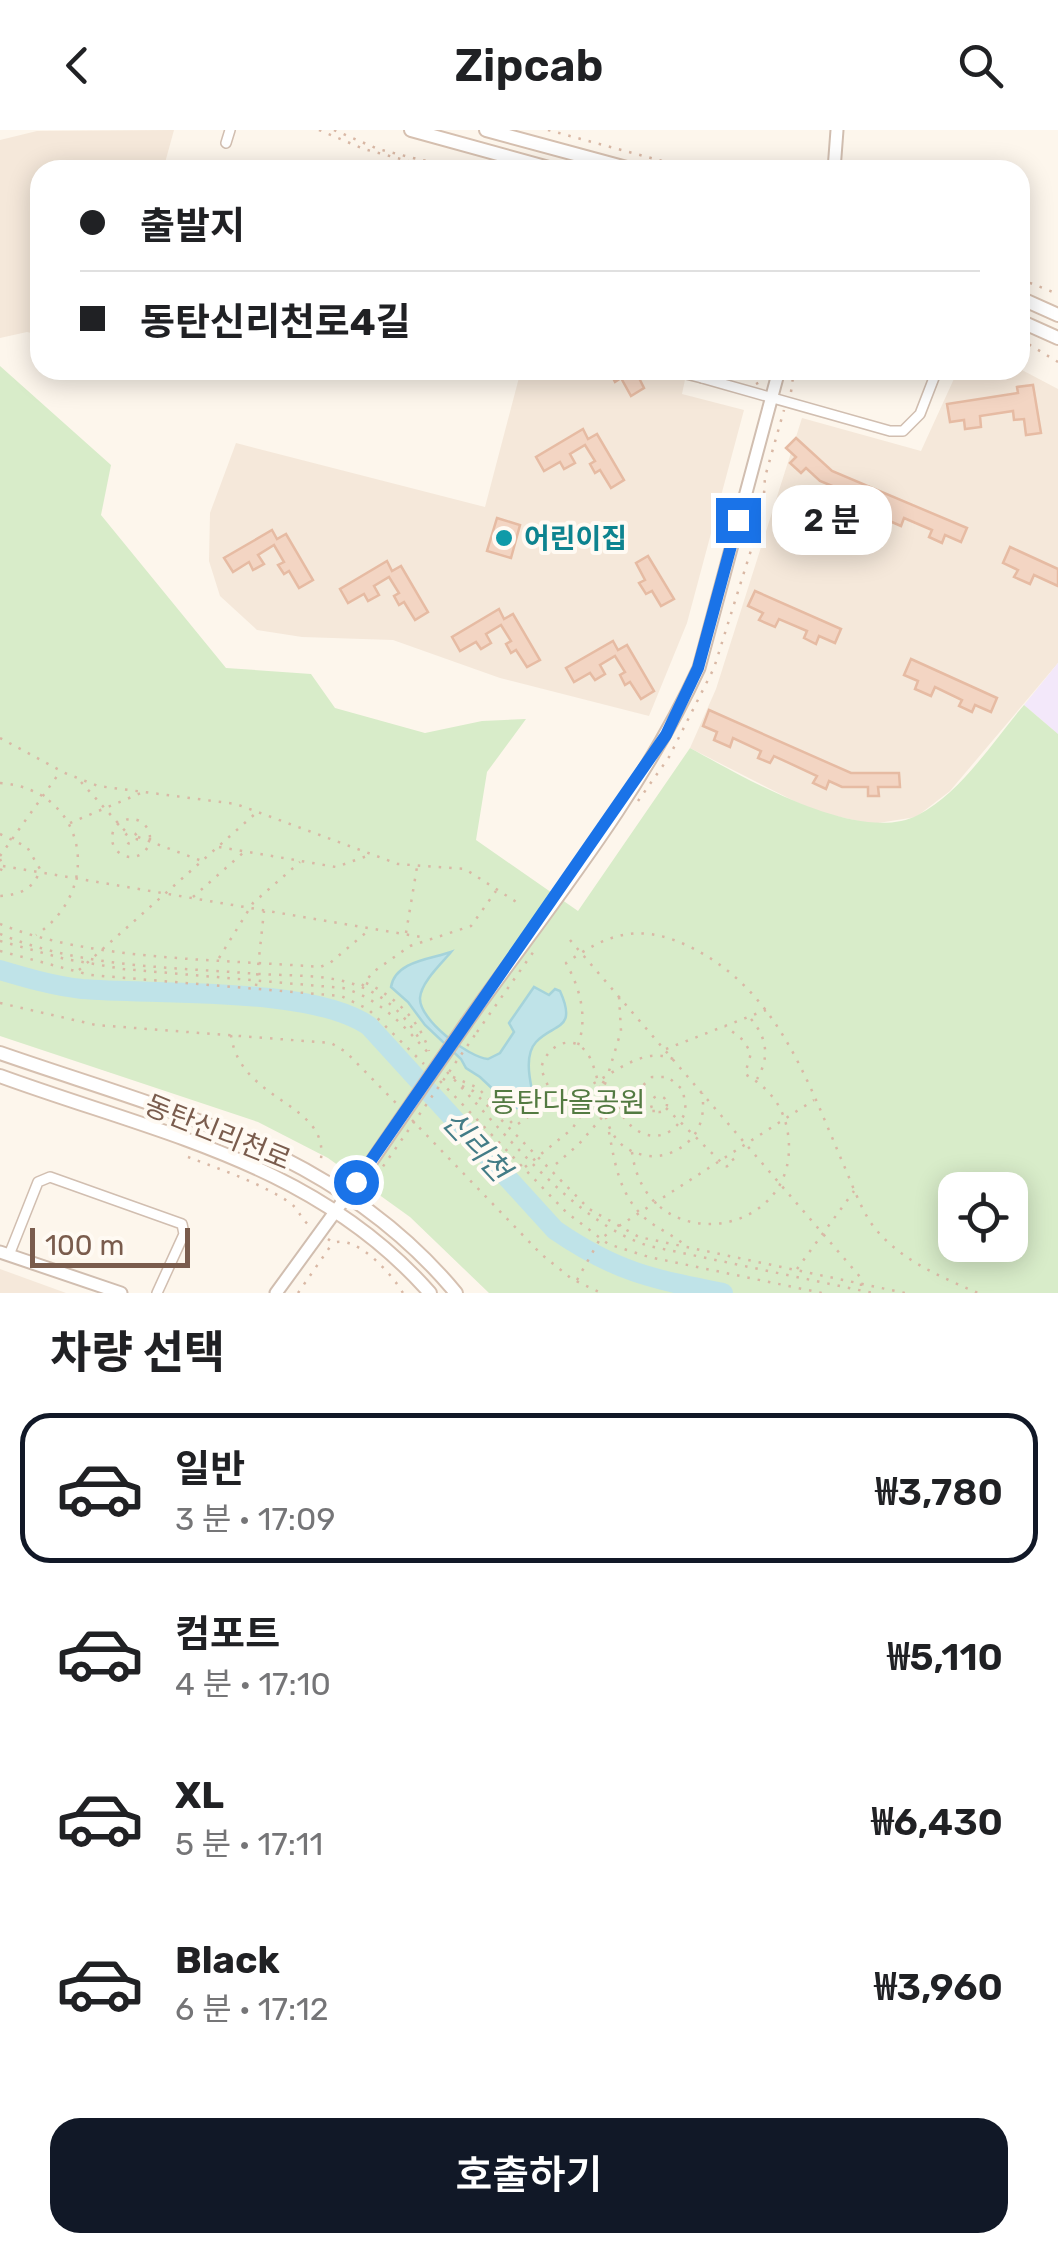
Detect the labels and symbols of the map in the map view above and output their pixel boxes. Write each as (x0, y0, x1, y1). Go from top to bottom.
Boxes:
callout: 2 분 (773, 485, 893, 555)
route end (716, 498, 761, 543)
place label: 어린이집 (524, 522, 627, 555)
marker: 어린이집 (493, 527, 515, 549)
park label: 동탄다올공원 (491, 1086, 645, 1119)
street label: 동탄신리천로 (140, 1088, 296, 1177)
water label: 신리천 (435, 1103, 520, 1191)
route start (334, 1160, 379, 1205)
scale bar (30, 1223, 190, 1268)

